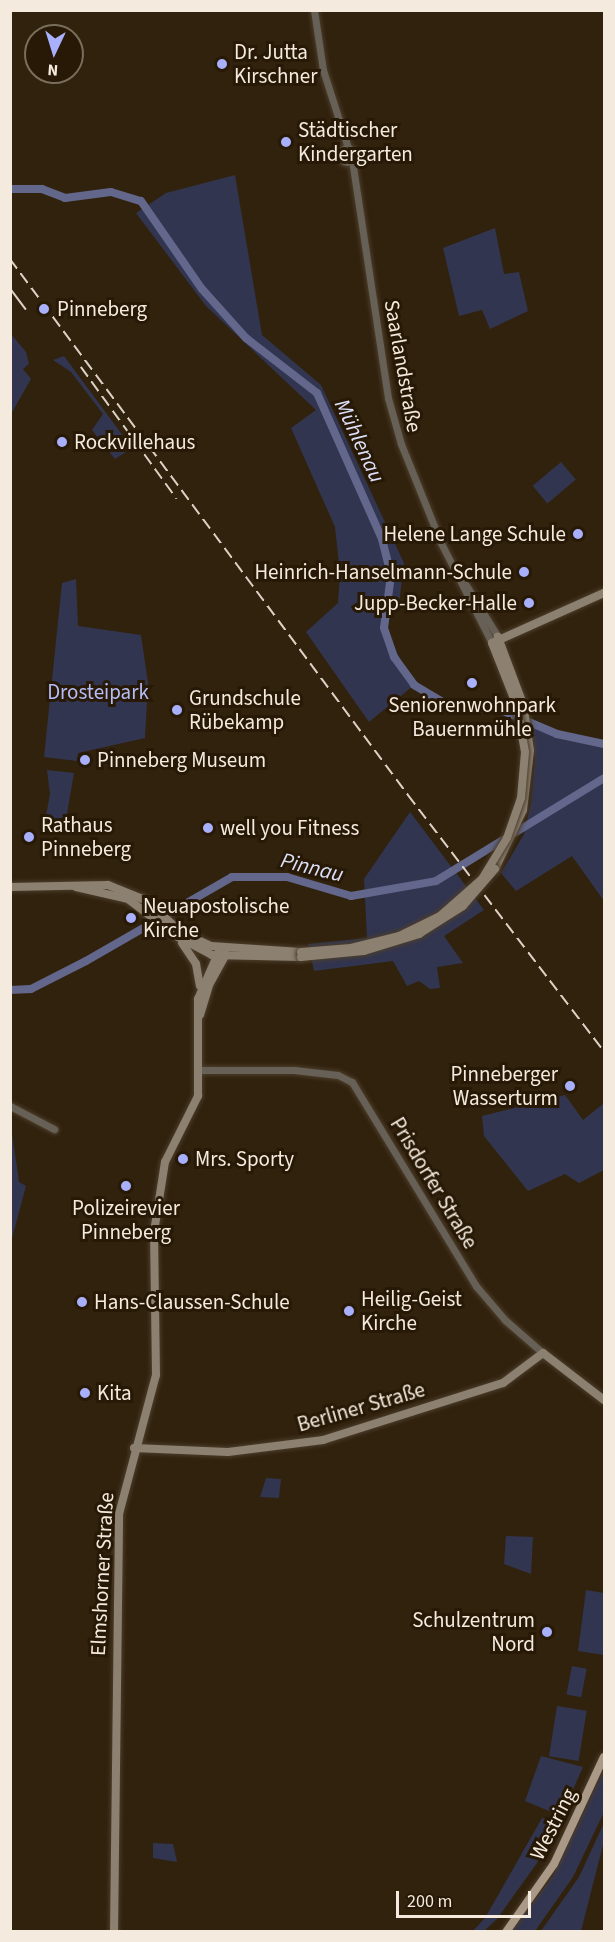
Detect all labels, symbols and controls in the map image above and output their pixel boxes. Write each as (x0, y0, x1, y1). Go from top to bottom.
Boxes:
north arrow (24, 24, 84, 84)
place label: Dr. Jutta Kirschner (234, 39, 318, 89)
marker: Dr. Jutta Kirschner (215, 57, 229, 71)
text: N (47, 59, 59, 81)
place label: Städtischer Kindergarten (298, 117, 413, 167)
marker: Städtischer Kindergarten (279, 135, 293, 149)
place label: Pinneberg (57, 296, 147, 322)
street label: Saarlandstraße (379, 298, 427, 434)
marker: Pinneberg (35, 300, 53, 318)
water label: Mühlenau (328, 395, 390, 487)
place label: Rockvillehaus (74, 429, 195, 455)
marker: Rockvillehaus (55, 435, 69, 449)
place label: Helene Lange Schule (383, 521, 566, 547)
marker: Helene Lange Schule (571, 527, 585, 541)
place label: Heinrich-Hanselmann-Schule (254, 559, 512, 585)
marker: Heinrich-Hanselmann-Schule (517, 565, 531, 579)
place label: Jupp-Becker-Halle (354, 590, 517, 616)
marker: Jupp-Becker-Halle (522, 596, 536, 610)
marker: Seniorenwohnpark Bauernmühle (465, 676, 479, 690)
park label: Drosteipark (47, 679, 149, 705)
place label: Grundschule Rübekamp (189, 685, 301, 735)
place label: Seniorenwohnpark Bauernmühle (388, 692, 556, 742)
marker: Grundschule Rübekamp (170, 703, 184, 717)
place label: Pinneberg Museum (97, 747, 266, 773)
marker: Pinneberg Museum (78, 753, 92, 767)
place label: Rathaus Pinneberg (41, 812, 131, 862)
place label: well you Fitness (220, 815, 359, 841)
marker: well you Fitness (201, 821, 215, 835)
marker: Rathaus Pinneberg (22, 830, 36, 844)
water label: Pinnau (278, 847, 346, 889)
place label: Neuapostolische Kirche (143, 893, 289, 943)
marker: Neuapostolische Kirche (124, 911, 138, 925)
place label: Pinneberger Wasserturm (450, 1061, 558, 1111)
marker: Pinneberger Wasserturm (563, 1079, 577, 1093)
street label: Prisdorfer Straße (385, 1113, 483, 1253)
place label: Mrs. Sporty (195, 1146, 294, 1172)
marker: Mrs. Sporty (176, 1152, 190, 1166)
marker: Polizeirevier Pinneberg (119, 1179, 133, 1193)
place label: Polizeirevier Pinneberg (72, 1195, 180, 1245)
place label: Heilig-Geist Kirche (361, 1286, 462, 1336)
place label: Hans-Claussen-Schule (94, 1289, 290, 1315)
marker: Hans-Claussen-Schule (75, 1295, 89, 1309)
marker: Heilig-Geist Kirche (342, 1304, 356, 1318)
street label: Berliner Straße (294, 1377, 428, 1437)
place label: Kita (97, 1380, 132, 1406)
marker: Kita (78, 1386, 92, 1400)
street label: Elmshorner Straße (85, 1492, 119, 1656)
place label: Schulzentrum Nord (412, 1607, 535, 1657)
marker: Schulzentrum Nord (540, 1625, 554, 1639)
street label: Westring (524, 1784, 582, 1864)
scale bar (399, 1879, 534, 1917)
text: 200 m (407, 1889, 452, 1914)

